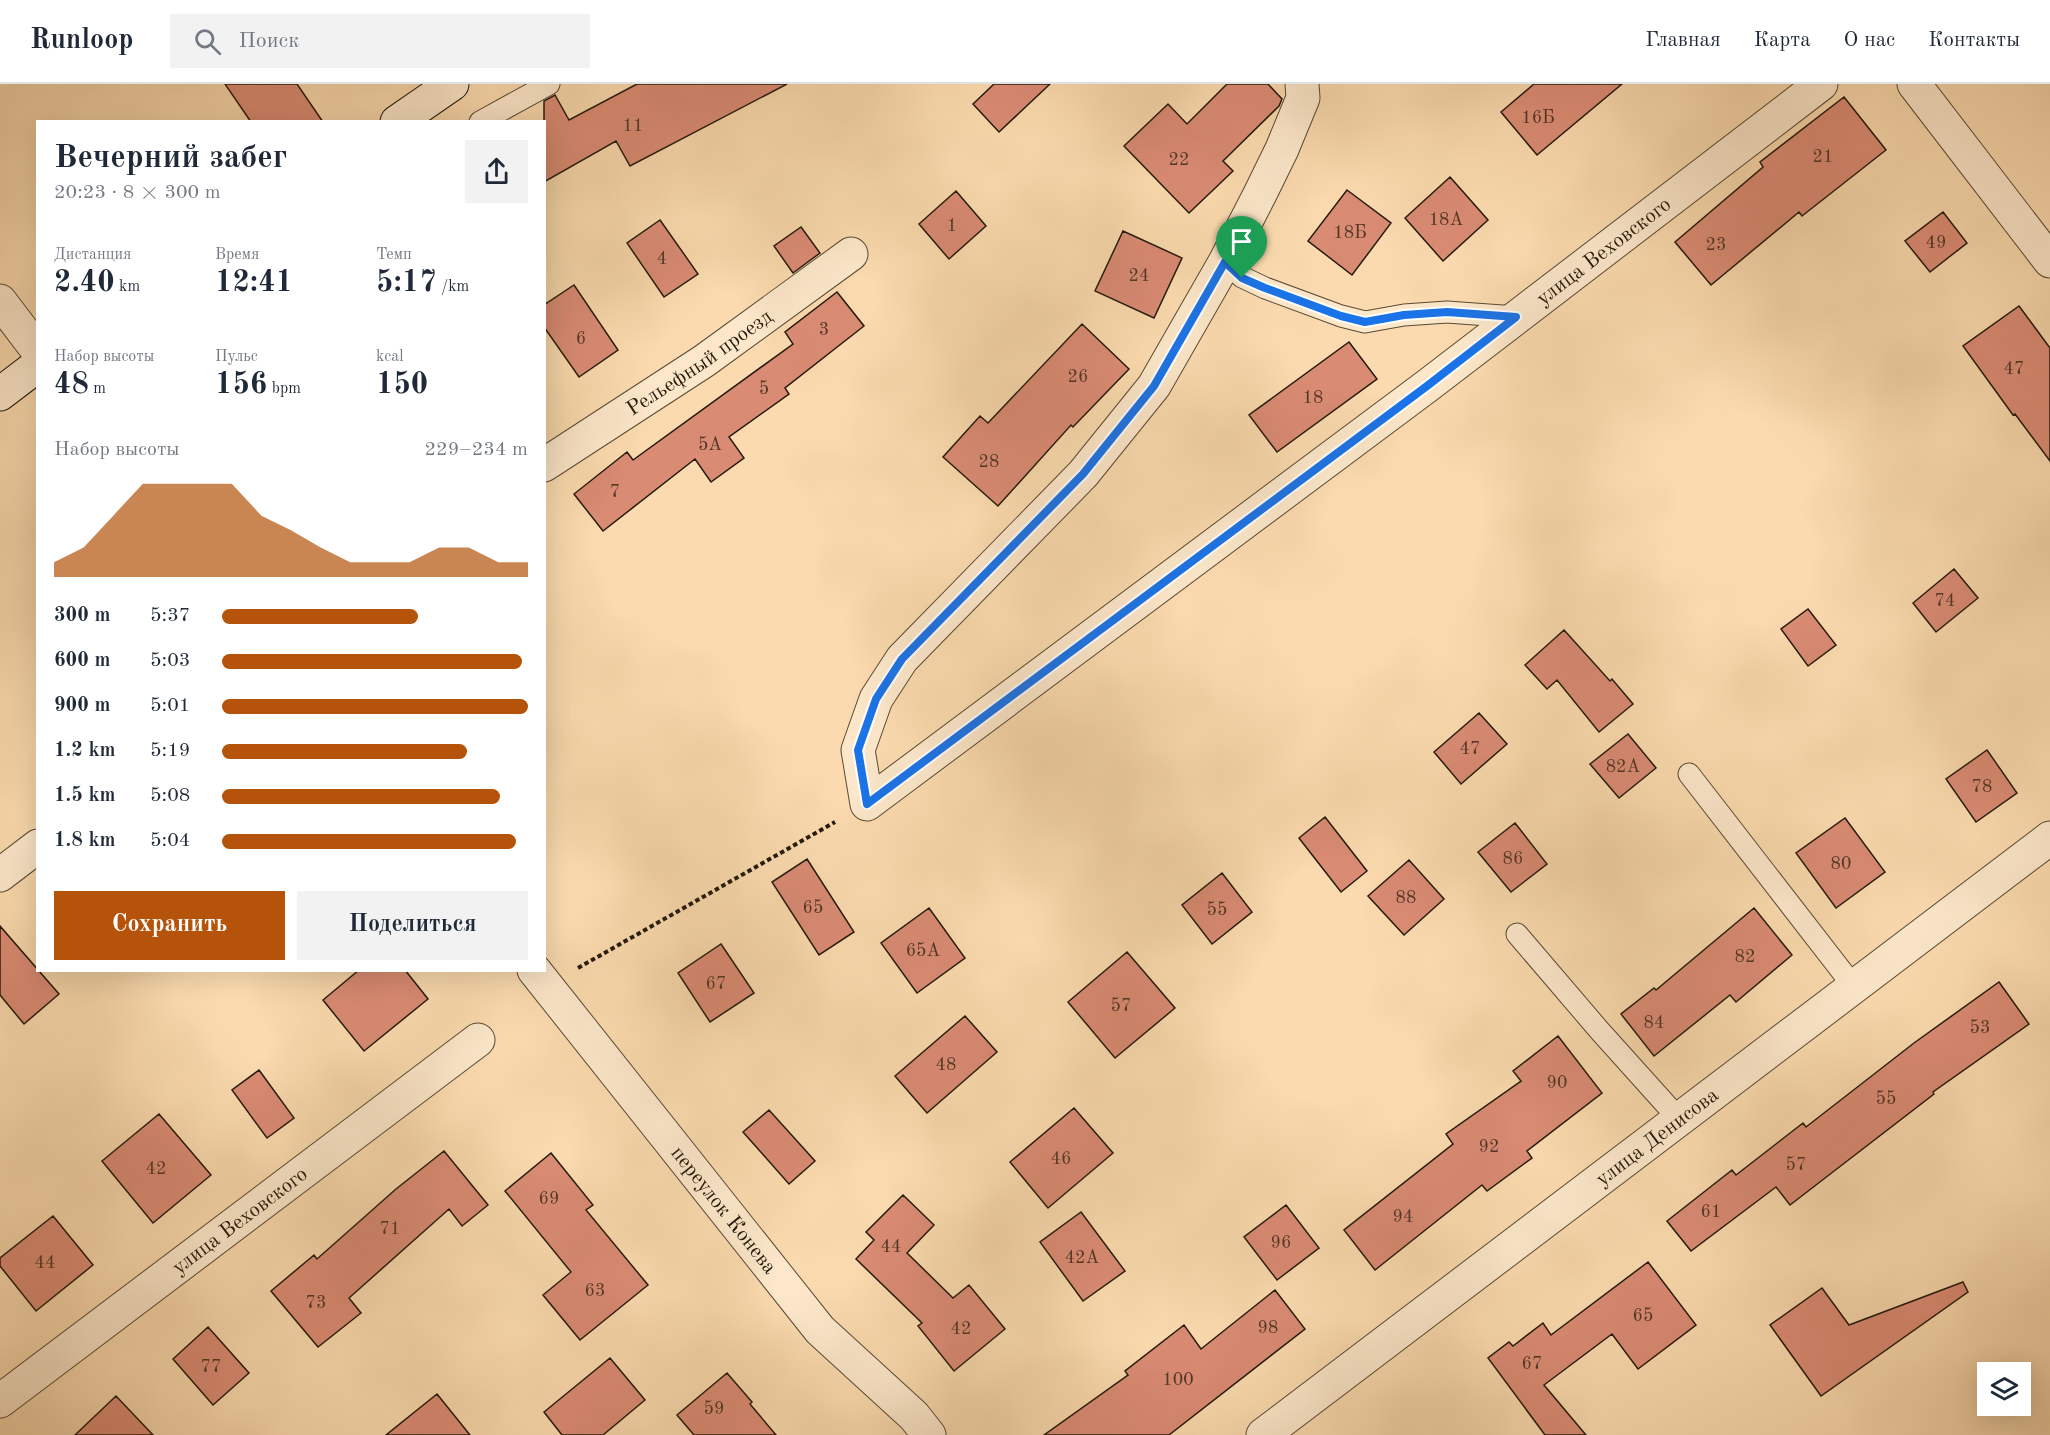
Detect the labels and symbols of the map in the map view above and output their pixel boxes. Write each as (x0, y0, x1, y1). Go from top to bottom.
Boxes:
house number: 16Б (1521, 109, 1555, 127)
house number: 11 (623, 117, 643, 135)
house number: 21 (1813, 148, 1833, 166)
house number: 22 (1169, 151, 1189, 169)
street label: улица Веховского (1533, 194, 1675, 310)
house number: 18А (1429, 211, 1464, 229)
pin (1216, 216, 1267, 278)
house number: 1 (947, 217, 957, 235)
house number: 18Б (1333, 224, 1367, 242)
house number: 49 (1926, 234, 1946, 252)
house number: 23 (1706, 236, 1726, 254)
house number: 4 (657, 250, 667, 268)
house number: 24 (1129, 267, 1149, 285)
street label: Рельефный проезд (623, 306, 777, 420)
house number: 3 (819, 321, 829, 339)
house number: 6 (576, 330, 586, 348)
house number: 47 (2004, 360, 2024, 378)
house number: 26 (1068, 368, 1088, 386)
house number: 5 (759, 380, 769, 398)
house number: 18 (1303, 389, 1323, 407)
house number: 5А (698, 436, 722, 454)
house number: 28 (979, 453, 999, 471)
house number: 7 (610, 483, 620, 501)
house number: 74 (1935, 592, 1955, 610)
house number: 47 (1460, 740, 1480, 758)
house number: 82А (1606, 758, 1641, 776)
house number: 78 (1972, 778, 1992, 796)
house number: 86 (1503, 850, 1523, 868)
house number: 80 (1831, 855, 1851, 873)
house number: 88 (1396, 889, 1416, 907)
house number: 65 (803, 899, 823, 917)
house number: 55 (1207, 901, 1227, 919)
house number: 65А (906, 942, 941, 960)
house number: 82 (1735, 948, 1755, 966)
house number: 67 (706, 975, 726, 993)
house number: 57 (1111, 997, 1131, 1015)
house number: 84 (1644, 1014, 1664, 1032)
house number: 53 (1970, 1019, 1990, 1037)
house number: 48 (936, 1056, 956, 1074)
house number: 90 (1547, 1074, 1567, 1092)
street label: улица Денисова (1592, 1085, 1723, 1191)
house number: 55 (1876, 1090, 1896, 1108)
house number: 92 (1479, 1138, 1499, 1156)
street label: переулок Конева (666, 1143, 780, 1278)
house number: 46 (1051, 1150, 1071, 1168)
house number: 57 (1786, 1156, 1806, 1174)
house number: 42 (146, 1160, 166, 1178)
street label: улица Веховского (169, 1164, 312, 1279)
house number: 69 (539, 1190, 559, 1208)
house number: 61 (1701, 1203, 1721, 1221)
house number: 94 (1393, 1208, 1413, 1226)
house number: 71 (380, 1220, 400, 1238)
house number: 96 (1271, 1234, 1291, 1252)
house number: 44 (881, 1238, 901, 1256)
house number: 42А (1065, 1249, 1100, 1267)
house number: 44 (35, 1254, 55, 1272)
house number: 63 (585, 1282, 605, 1300)
house number: 73 (306, 1294, 326, 1312)
house number: 65 (1633, 1307, 1653, 1325)
house number: 98 (1258, 1319, 1278, 1337)
house number: 42 (951, 1320, 971, 1338)
house number: 67 (1522, 1355, 1542, 1373)
house number: 77 (201, 1358, 221, 1376)
house number: 100 (1162, 1371, 1194, 1389)
house number: 59 (704, 1400, 724, 1418)

